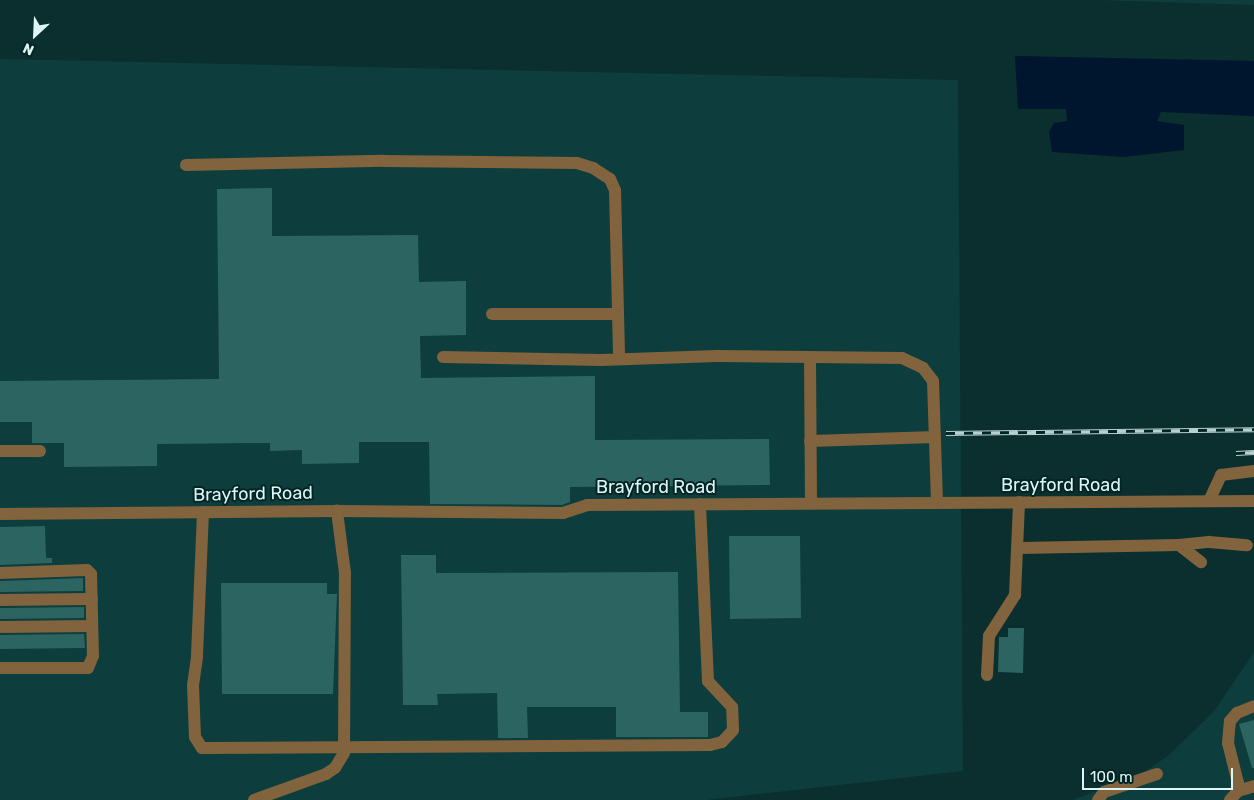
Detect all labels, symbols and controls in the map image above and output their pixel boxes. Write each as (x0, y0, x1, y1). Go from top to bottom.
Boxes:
north arrow (10, 10, 60, 60)
text: N (20, 39, 37, 59)
street label: Brayford Road (1001, 474, 1121, 496)
street label: Brayford Road (596, 476, 716, 498)
street label: Brayford Road (193, 482, 313, 506)
scale bar (1084, 758, 1235, 790)
text: 100 m (1090, 768, 1132, 786)

